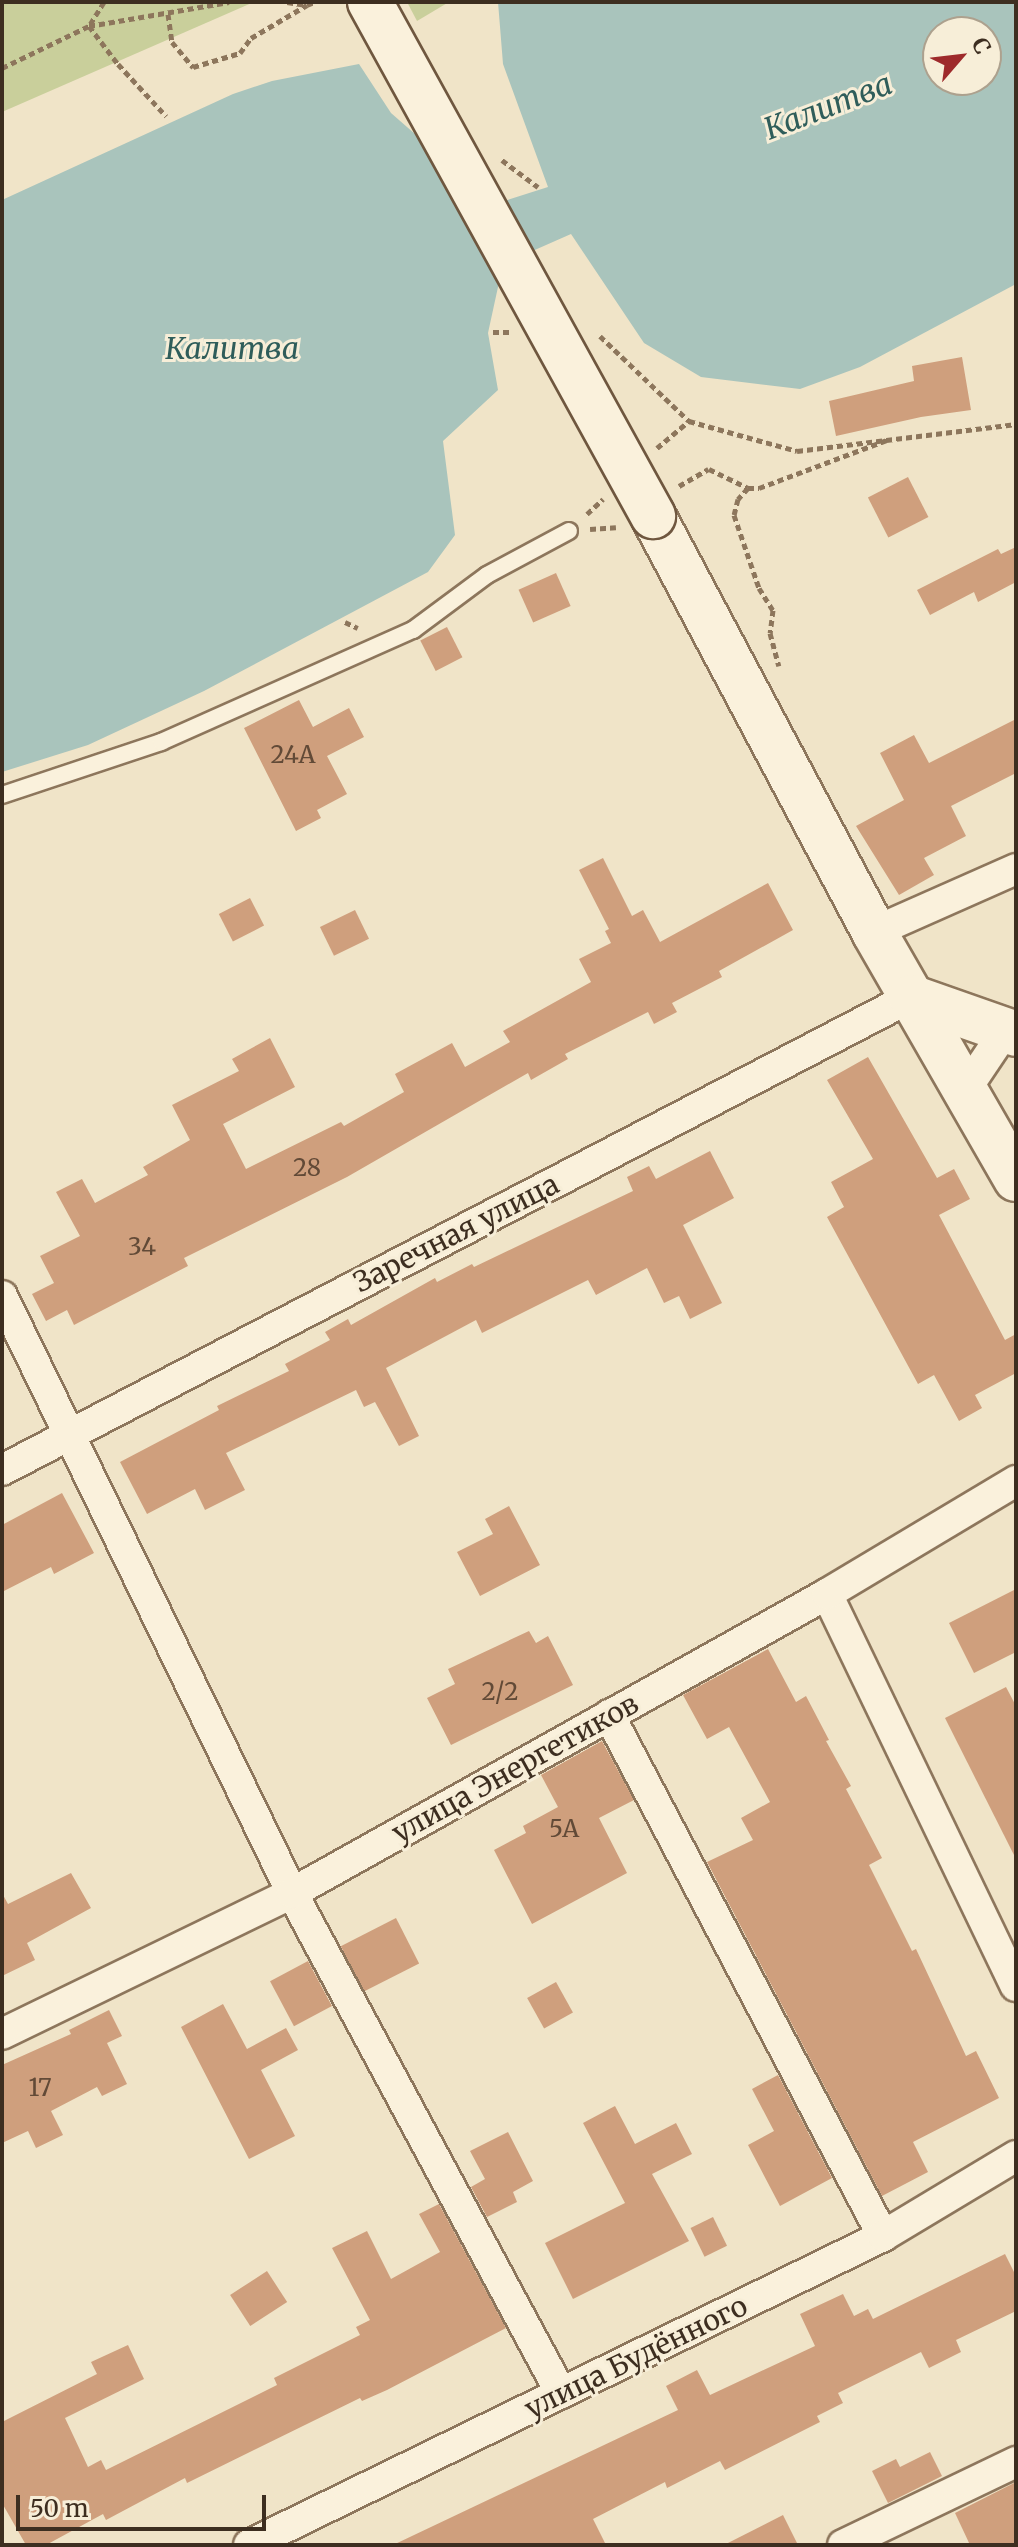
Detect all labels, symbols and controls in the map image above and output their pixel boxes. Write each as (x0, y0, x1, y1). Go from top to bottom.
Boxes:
north arrow (922, 16, 1002, 96)
text: С (966, 33, 997, 59)
water label: Калитва (759, 65, 897, 147)
water label: Калитва (165, 330, 299, 366)
house number: 24А (271, 741, 315, 769)
house number: 28 (293, 1154, 321, 1182)
street label: Заречная улица (348, 1167, 564, 1299)
house number: 34 (128, 1233, 156, 1261)
house number: 2/2 (482, 1678, 518, 1706)
street label: улица Энергетиков (386, 1686, 644, 1850)
house number: 5А (549, 1815, 579, 1843)
house number: 17 (28, 2074, 52, 2102)
street label: улица Будённого (519, 2289, 753, 2425)
scale bar (20, 2479, 270, 2529)
text: 50 m (30, 2493, 89, 2524)

